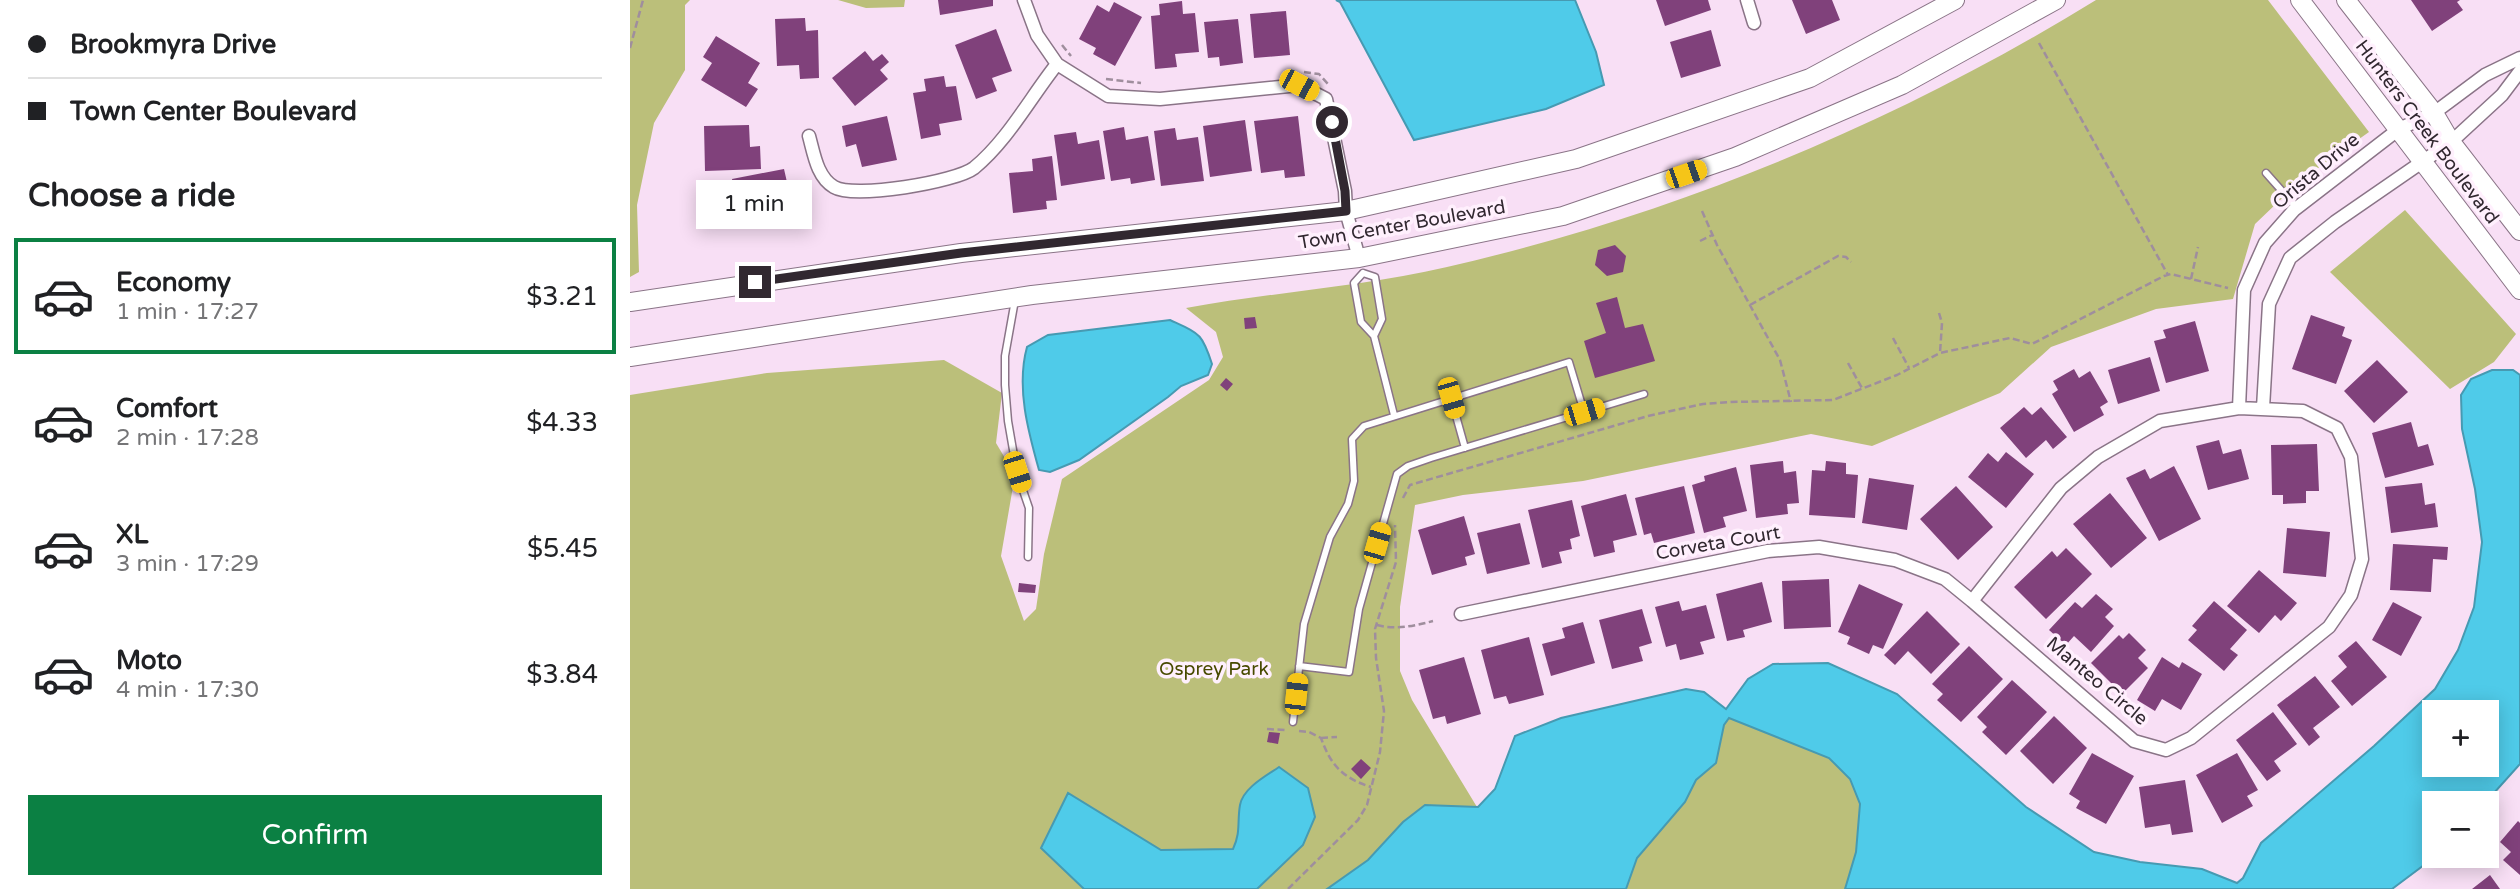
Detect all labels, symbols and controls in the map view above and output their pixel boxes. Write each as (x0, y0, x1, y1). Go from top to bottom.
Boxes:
text: Brookmyra Drive (70, 29, 276, 60)
street label: Hunters Creek Boulevard (2351, 36, 2503, 228)
car (1276, 66, 1323, 104)
text: Town Center Boulevard (70, 96, 357, 127)
route start (1316, 106, 1348, 138)
street label: Orista Drive (2268, 129, 2364, 213)
car (1663, 157, 1710, 191)
text: Choose a ride (28, 177, 235, 215)
callout: 1 min (697, 180, 813, 230)
text: 1 min (723, 190, 785, 218)
street label: Town Center Boulevard (1297, 196, 1507, 254)
icon: car (32, 265, 95, 328)
route end (739, 266, 771, 298)
text: Economy (116, 267, 231, 298)
text: $3.21 (526, 281, 598, 312)
text: 1 min · 17:27 (116, 298, 259, 326)
car (1436, 375, 1467, 421)
icon: car (32, 391, 95, 454)
text: Comfort (116, 393, 218, 424)
car (1561, 396, 1608, 428)
text: $4.33 (526, 407, 598, 438)
text: 2 min · 17:28 (116, 424, 259, 452)
car (1001, 449, 1034, 495)
icon: car (32, 517, 95, 580)
text: XL (116, 519, 148, 550)
car (1362, 520, 1393, 566)
street label: Corveta Court (1654, 521, 1782, 565)
text: $5.45 (527, 533, 598, 564)
text: 3 min · 17:29 (116, 550, 259, 578)
street label: Manteo Circle (2042, 632, 2152, 730)
icon: car (32, 643, 95, 706)
text: Moto (116, 645, 182, 676)
park label: Osprey Park (1159, 658, 1269, 680)
text: $3.84 (526, 659, 598, 690)
car (1284, 672, 1309, 716)
text: 4 min · 17:30 (116, 676, 259, 704)
map controls (2422, 700, 2499, 868)
button: + (2422, 700, 2499, 777)
button: − (2422, 791, 2499, 868)
button: Confirm (28, 795, 602, 875)

